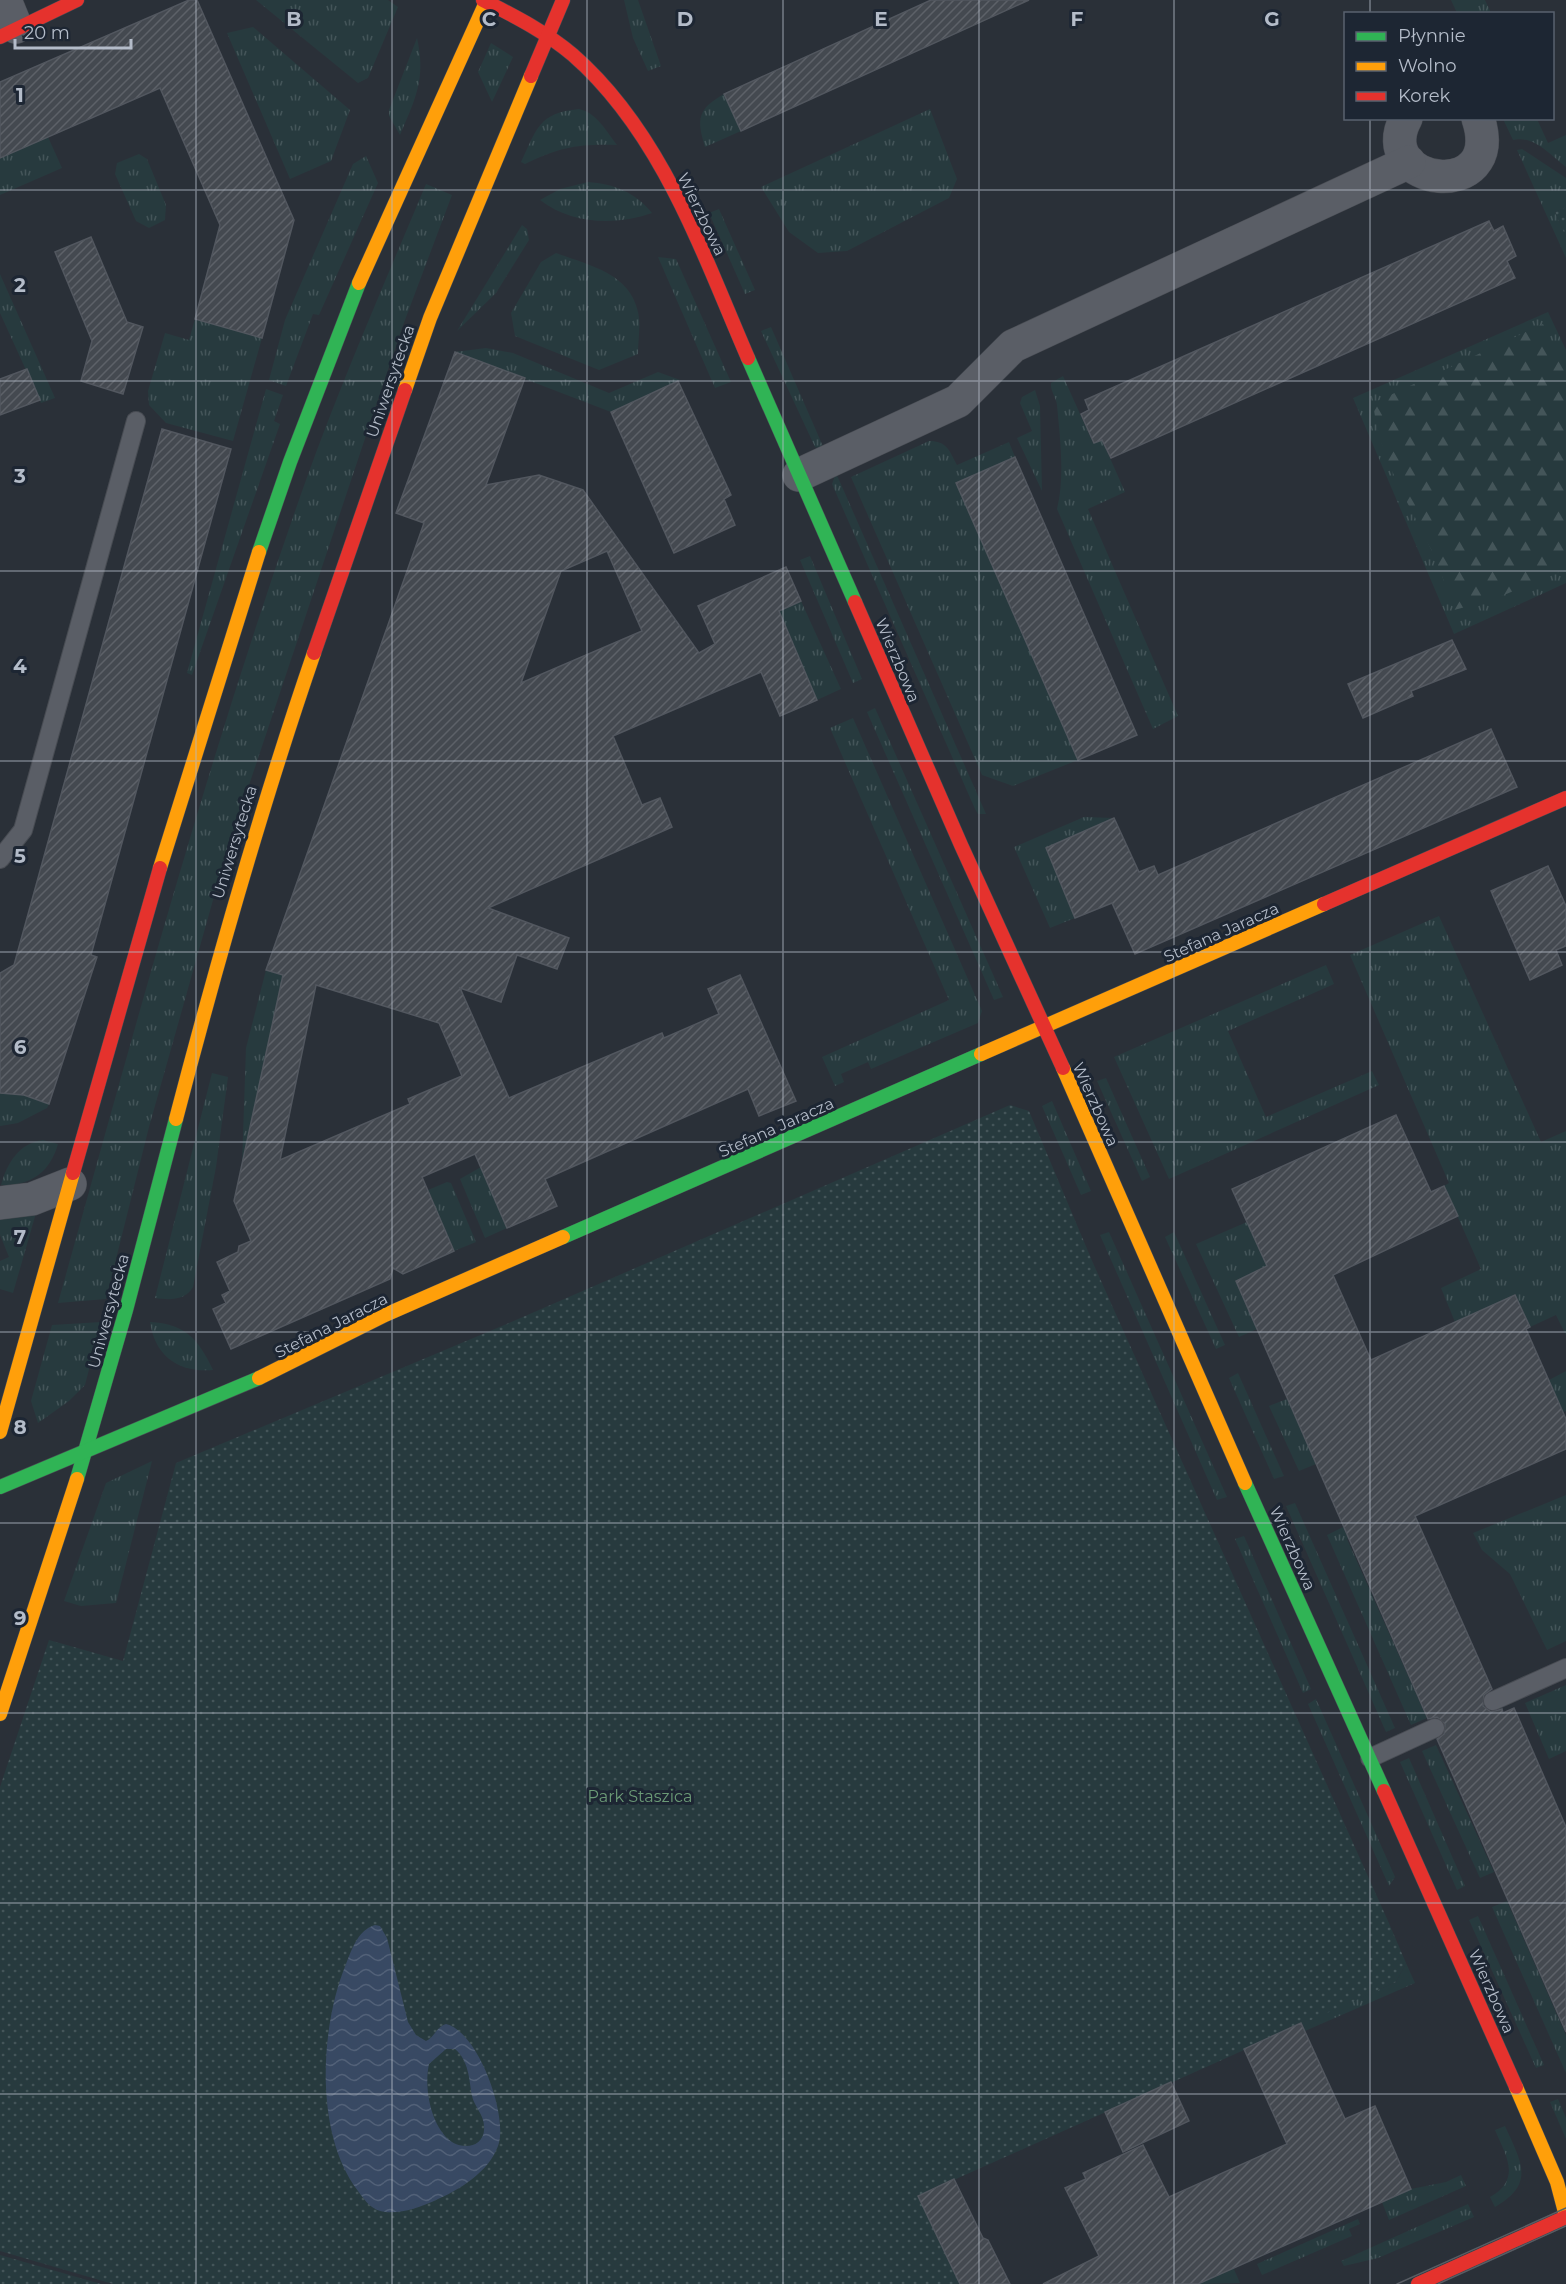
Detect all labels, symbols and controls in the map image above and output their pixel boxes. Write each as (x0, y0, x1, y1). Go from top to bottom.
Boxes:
text: B (286, 7, 302, 31)
text: C (482, 7, 497, 31)
text: D (677, 7, 693, 31)
text: E (874, 7, 888, 31)
text: F (1071, 7, 1084, 31)
text: G (1264, 7, 1280, 31)
scale bar (15, 12, 130, 50)
legend (1344, 12, 1554, 120)
text: 20 m (24, 22, 70, 44)
text: Płynnie (1398, 25, 1466, 47)
text: Wolno (1398, 55, 1457, 77)
text: 1 (16, 83, 24, 107)
text: Korek (1398, 85, 1451, 107)
street label: Wierzbowa (673, 170, 730, 259)
text: 2 (14, 273, 26, 297)
street label: Uniwersytecka (362, 322, 419, 440)
text: 3 (13, 464, 26, 488)
street label: Wierzbowa (871, 615, 924, 705)
text: 4 (13, 654, 27, 678)
street label: Uniwersytecka (208, 783, 261, 901)
text: 5 (14, 844, 26, 868)
street label: Stefana Jaracza (1161, 899, 1282, 966)
text: 6 (14, 1035, 27, 1059)
street label: Wierzbowa (1069, 1059, 1123, 1149)
street label: Stefana Jaracza (716, 1094, 837, 1161)
text: 7 (14, 1225, 26, 1249)
street label: Uniwersytecka (84, 1252, 133, 1371)
street label: Stefana Jaracza (272, 1289, 391, 1362)
text: 8 (13, 1415, 27, 1439)
street label: Wierzbowa (1266, 1503, 1320, 1593)
text: 9 (14, 1606, 26, 1630)
park label: Park Staszica (588, 1787, 692, 1806)
street label: Wierzbowa (1465, 1946, 1519, 2036)

